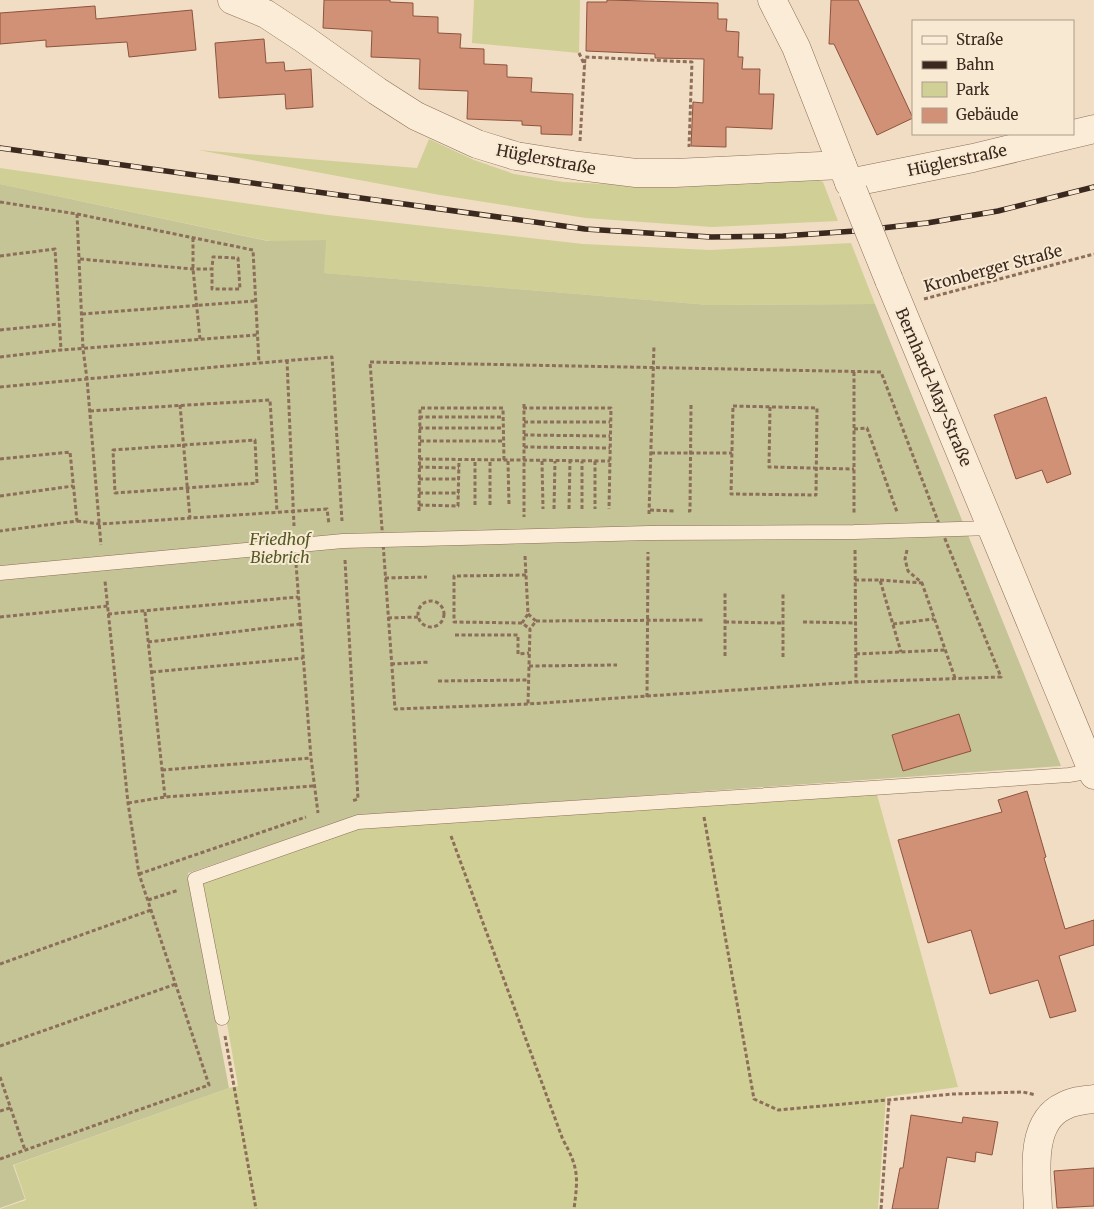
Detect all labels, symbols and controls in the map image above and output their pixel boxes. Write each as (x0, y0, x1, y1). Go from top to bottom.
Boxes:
legend (912, 20, 1074, 135)
text: Straße (956, 30, 1003, 49)
text: Bahn (956, 55, 994, 74)
text: Park (956, 80, 990, 99)
text: Gebäude (956, 105, 1019, 124)
street label: Hüglerstraße (495, 140, 597, 178)
street label: Hüglerstraße (906, 140, 1008, 180)
street label: Kronberger Straße (922, 240, 1064, 296)
street label: Bernhard-May-Straße (892, 305, 976, 469)
park label: Friedhof Biebrich (248, 529, 312, 567)

